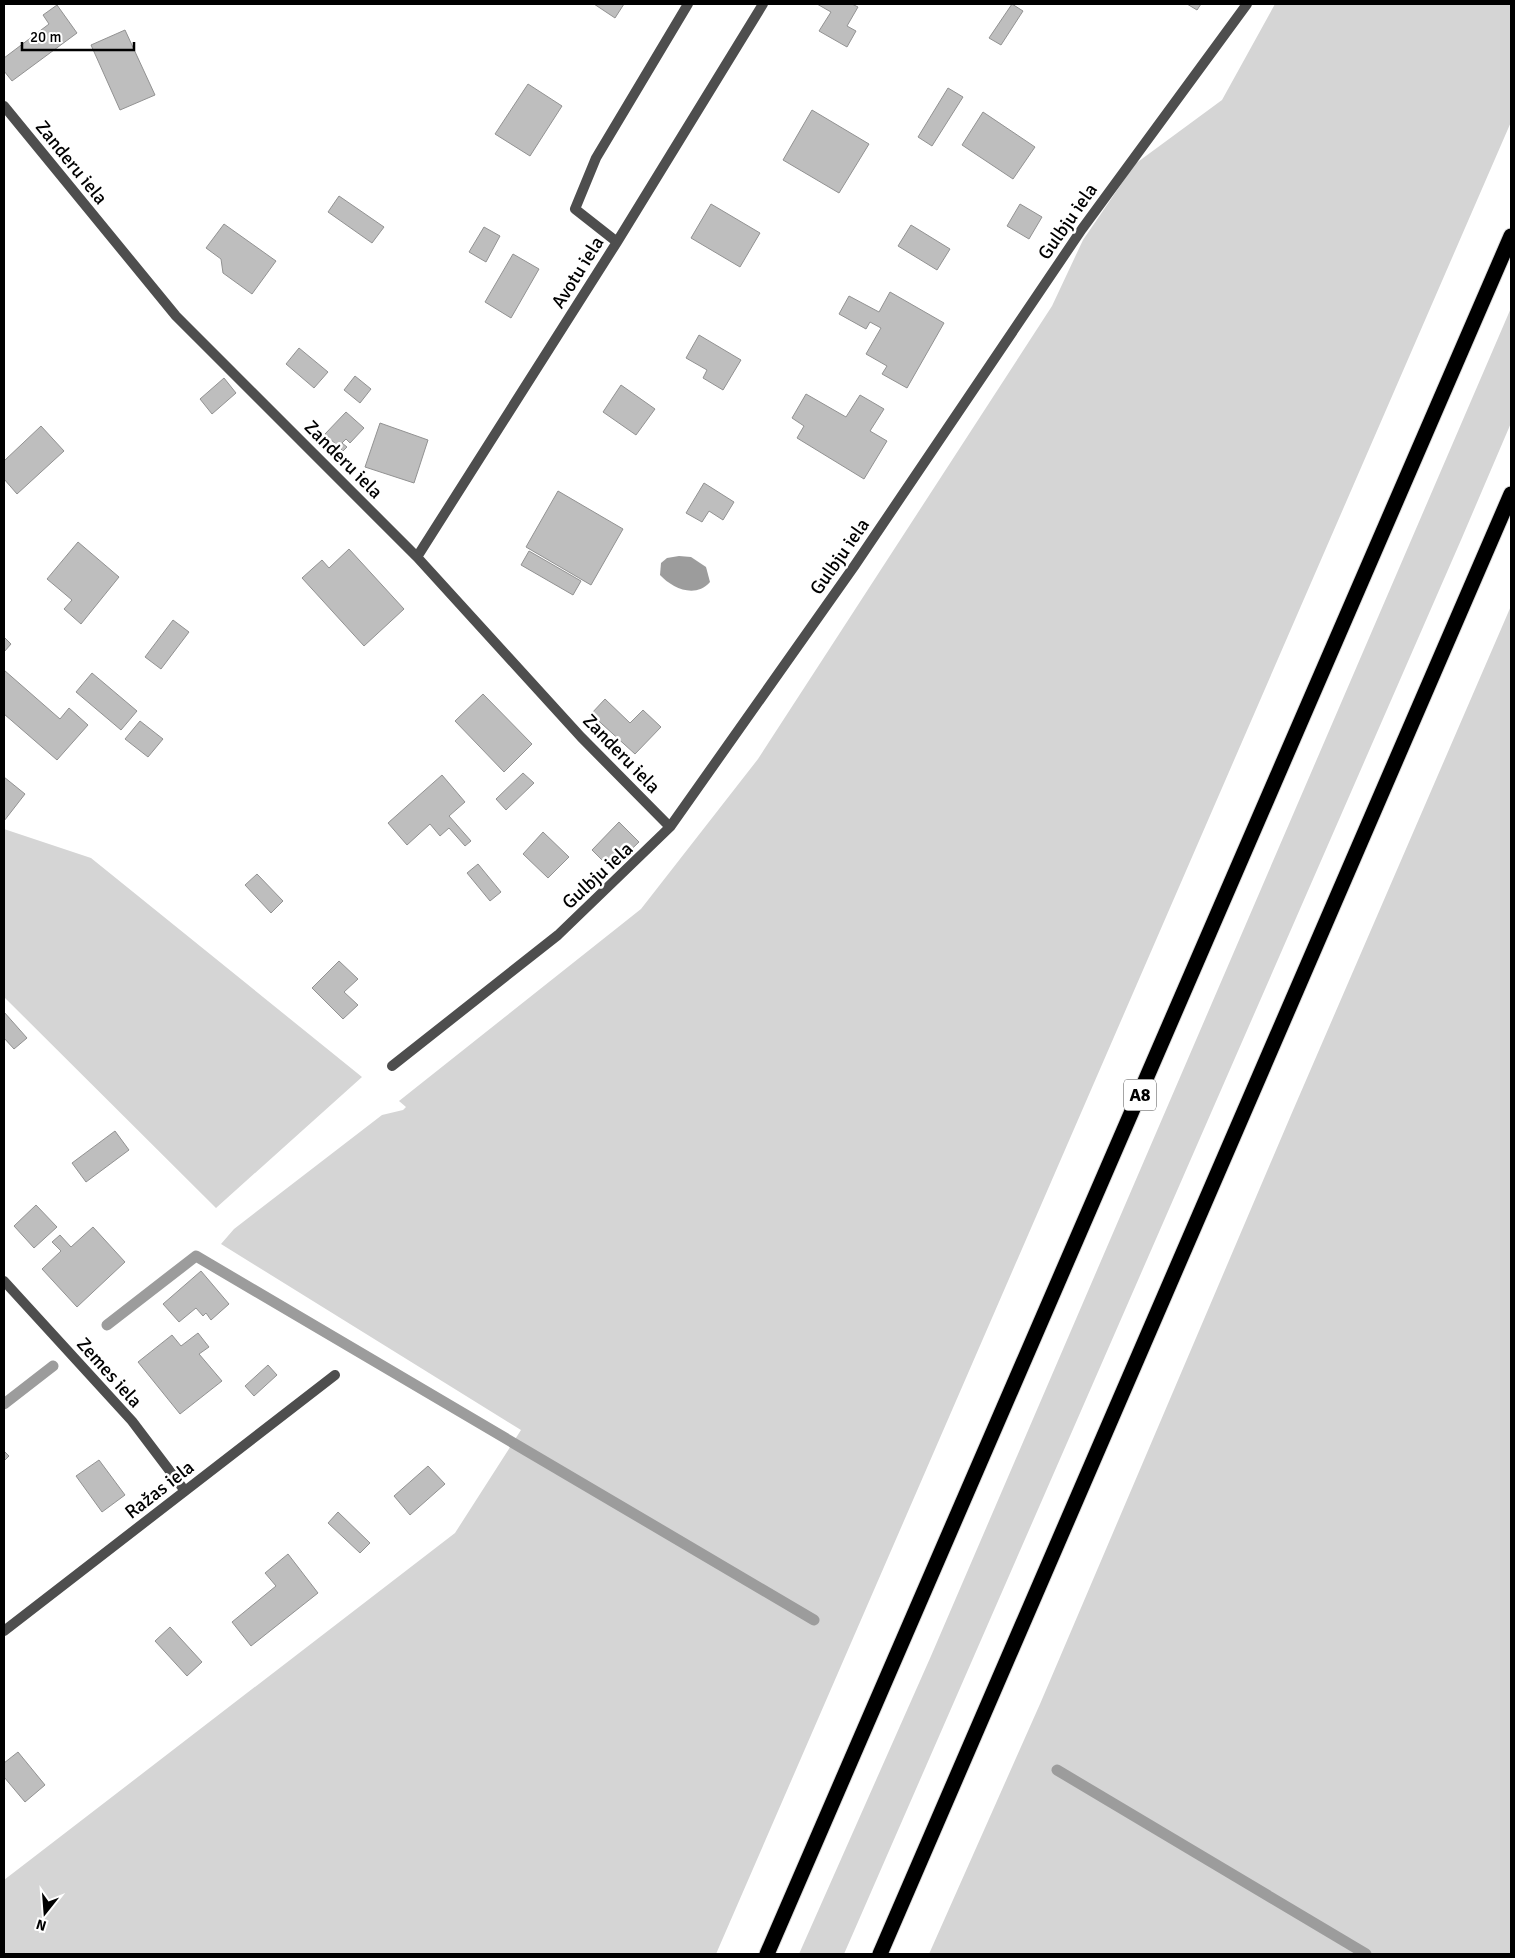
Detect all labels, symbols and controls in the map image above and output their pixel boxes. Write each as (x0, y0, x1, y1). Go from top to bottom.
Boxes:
scale bar (22, 20, 135, 52)
text: 20 m (30, 28, 61, 46)
street label: Zanderu iela (30, 116, 112, 210)
street label: Gulbju iela (1033, 179, 1103, 264)
street label: Avotu iela (546, 232, 609, 313)
street label: Zanderu iela (299, 415, 388, 504)
street label: Gulbju iela (805, 514, 875, 599)
street label: Zanderu iela (577, 709, 665, 799)
street label: Gulbju iela (557, 837, 638, 915)
road number: A8 (1124, 1080, 1156, 1110)
street label: Zemes iela (71, 1332, 147, 1413)
street label: Ražas iela (120, 1455, 199, 1524)
north arrow (20, 1888, 70, 1938)
text: N (34, 1915, 48, 1935)

